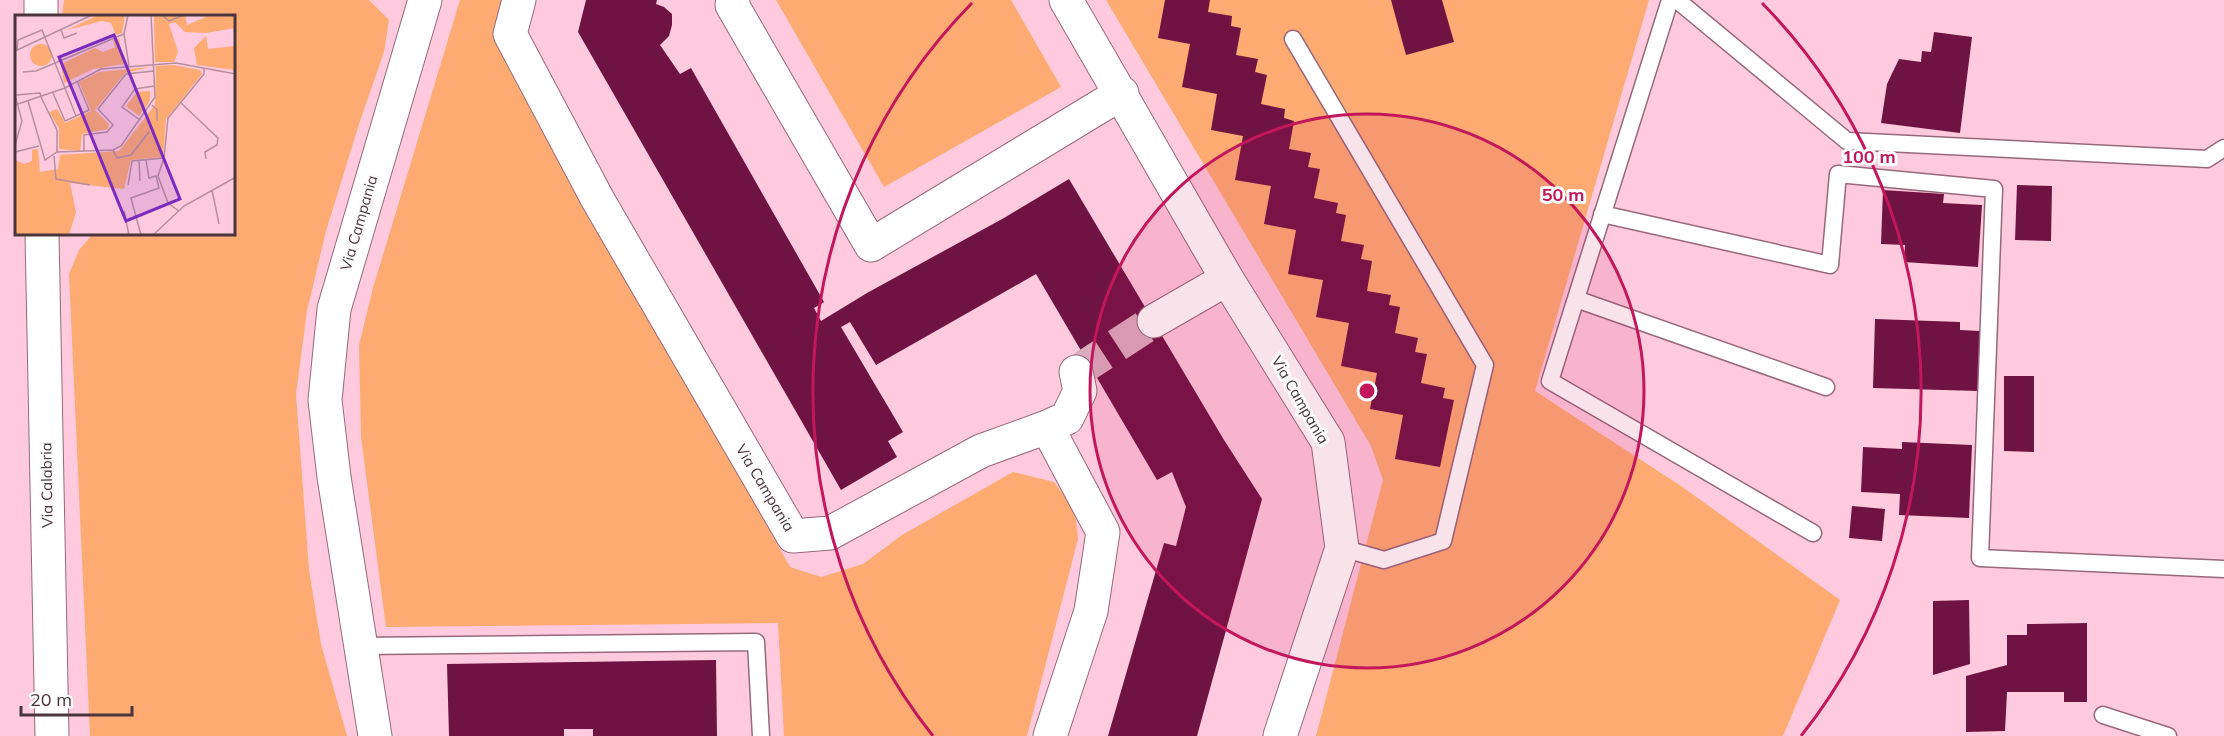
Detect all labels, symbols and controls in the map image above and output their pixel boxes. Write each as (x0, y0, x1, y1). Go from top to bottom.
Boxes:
inset map (15, 15, 236, 236)
text: 100 m (1842, 145, 1896, 168)
street label: Via Campania (336, 173, 381, 273)
text: 50 m (1542, 183, 1584, 206)
street label: Via Campania (1268, 352, 1333, 447)
centre of rings (1357, 381, 1377, 401)
street label: Via Campania (732, 441, 799, 535)
street label: Via Calabria (36, 442, 57, 528)
scale bar (21, 679, 132, 717)
text: 20 m (30, 688, 72, 711)

